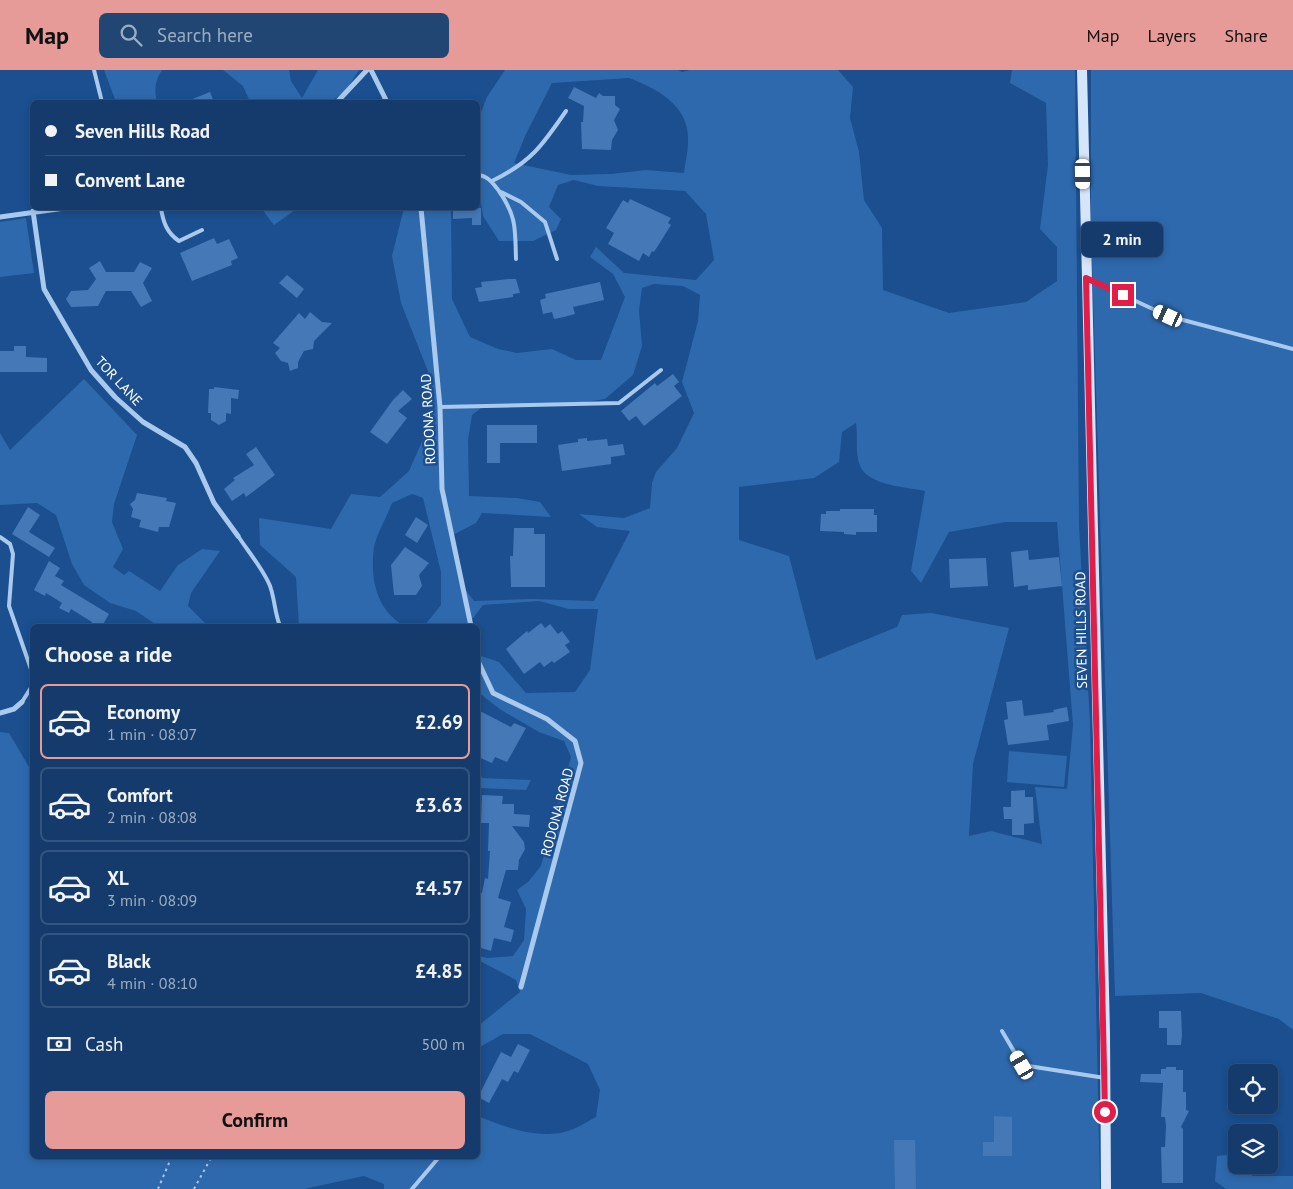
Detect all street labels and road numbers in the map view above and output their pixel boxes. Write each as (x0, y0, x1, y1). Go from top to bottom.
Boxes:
street label: TOR LANE (92, 352, 146, 410)
street label: RODONA ROAD (417, 373, 439, 465)
street label: SEVEN HILLS ROAD (1071, 571, 1091, 689)
street label: RODONA ROAD (537, 766, 577, 858)

